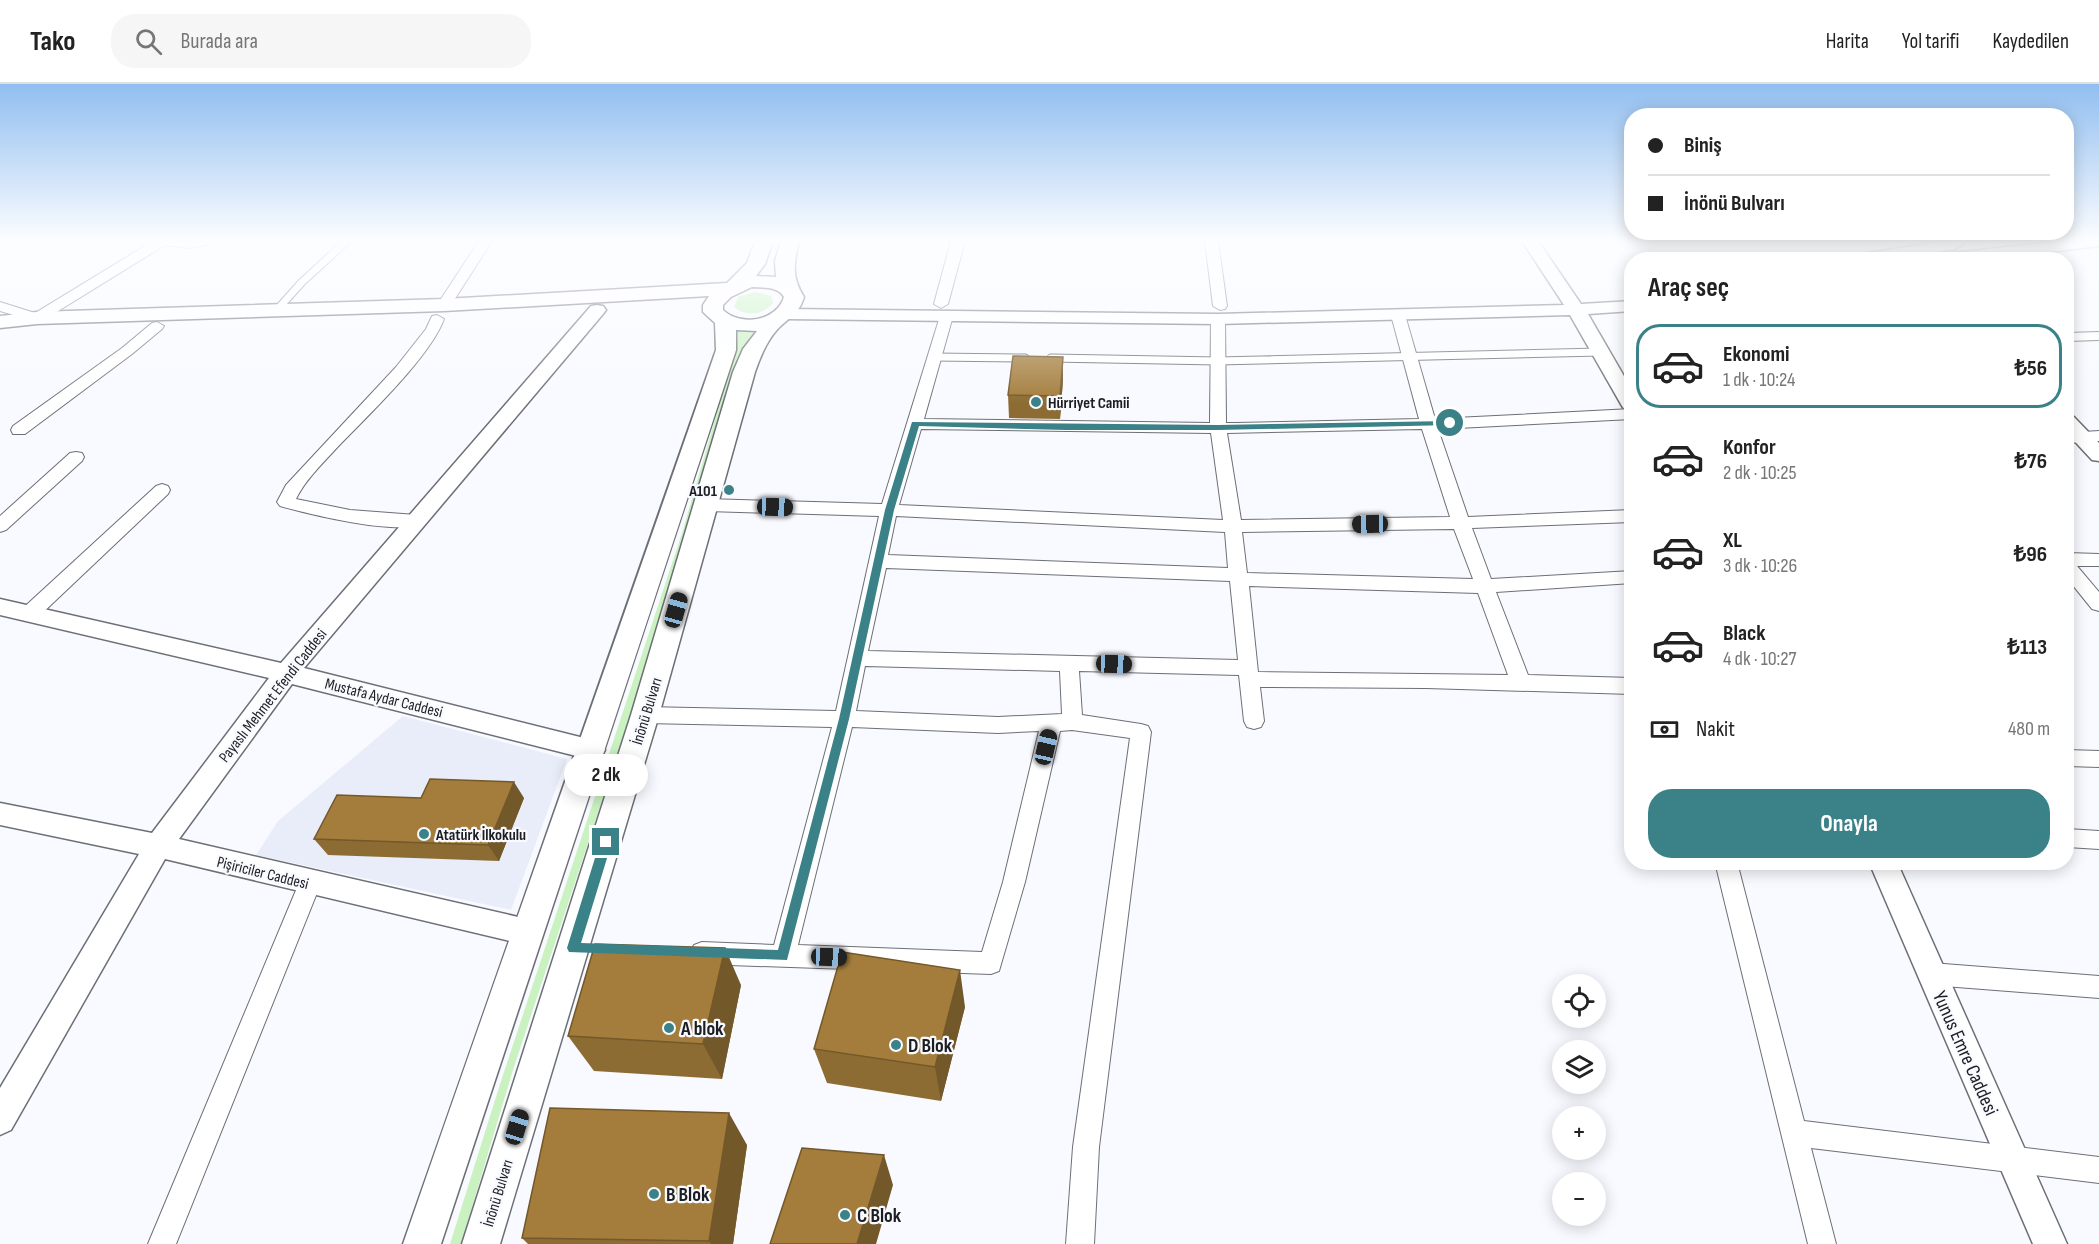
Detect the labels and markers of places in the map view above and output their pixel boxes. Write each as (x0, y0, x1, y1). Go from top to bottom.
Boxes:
place label: Hürriyet Camii (1048, 394, 1129, 413)
marker: Hürriyet Camii (1029, 395, 1043, 409)
place label: A101 (688, 482, 718, 501)
marker: A101 (722, 483, 736, 497)
place label: Atatürk İlkokulu (435, 826, 526, 845)
marker: Atatürk İlkokulu (417, 827, 431, 841)
place label: A blok (680, 1017, 724, 1041)
marker: A blok (662, 1021, 676, 1035)
place label: D Blok (908, 1034, 953, 1058)
marker: D Blok (889, 1038, 903, 1052)
place label: B Blok (666, 1183, 710, 1207)
marker: B Blok (647, 1187, 661, 1201)
place label: C Blok (857, 1204, 902, 1228)
marker: C Blok (838, 1208, 852, 1222)

